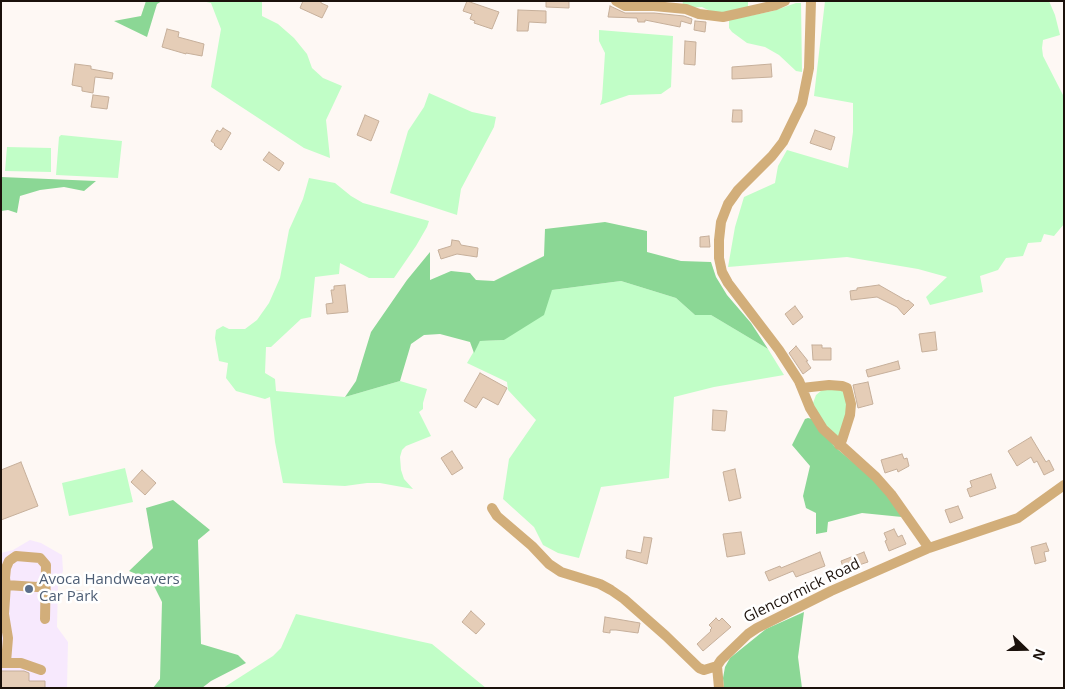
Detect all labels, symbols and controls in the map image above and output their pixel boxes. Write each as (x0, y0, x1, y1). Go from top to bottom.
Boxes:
street label: Glencormick Road (741, 555, 863, 627)
place label: Avoca Handweavers Car Park (39, 571, 180, 606)
marker: Avoca Handweavers Car Park (23, 583, 35, 595)
north arrow (1000, 624, 1050, 674)
text: N (1028, 646, 1050, 664)

